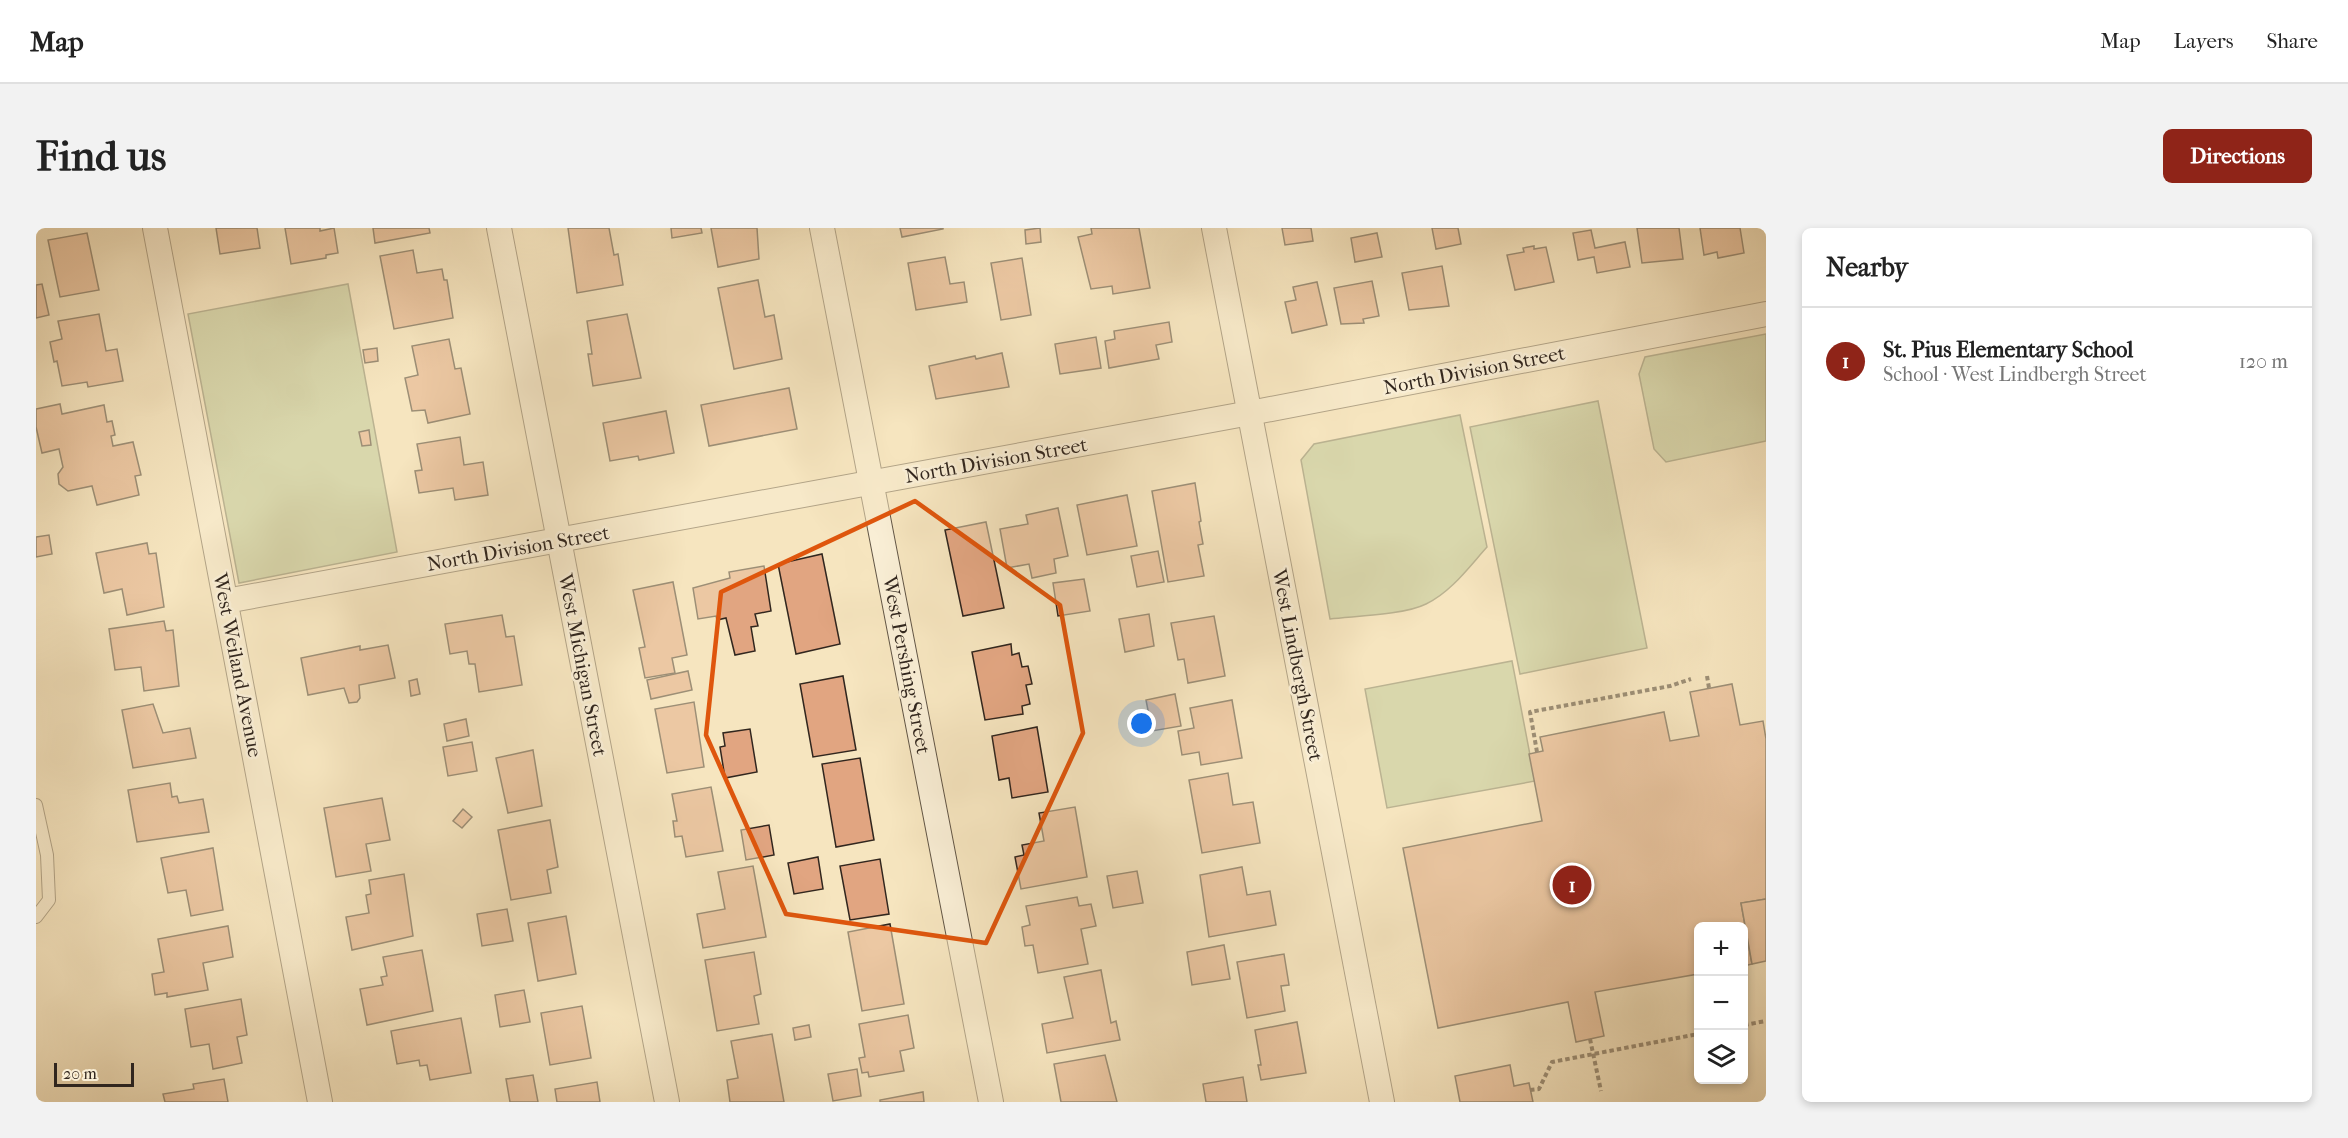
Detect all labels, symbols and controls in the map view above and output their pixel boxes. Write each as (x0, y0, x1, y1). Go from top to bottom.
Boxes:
text: Map (30, 25, 84, 58)
text: Map (2100, 29, 2141, 53)
text: Layers (2174, 29, 2233, 53)
text: Share (2266, 29, 2318, 53)
button: Directions (2163, 129, 2312, 183)
text: Find us (36, 132, 166, 181)
text: Nearby (1826, 252, 1908, 283)
text: St. Pius Elementary School (1883, 337, 2133, 363)
street label: North Division Street (1381, 342, 1567, 399)
text: 1 (1842, 350, 1849, 373)
text: 120 m (2239, 350, 2288, 373)
text: School · West Lindbergh Street (1883, 363, 2147, 386)
street label: North Division Street (903, 433, 1089, 488)
street label: North Division Street (425, 521, 611, 576)
street label: West Lindbergh Street (1267, 566, 1327, 763)
street label: West Weiland Avenue (208, 570, 267, 759)
street label: West Michigan Street (553, 571, 611, 758)
street label: West Pershing Street (878, 573, 935, 756)
your location (1127, 709, 1156, 738)
pin: 1 (1552, 862, 1592, 908)
map controls (1694, 922, 1748, 1084)
button: + (1694, 922, 1748, 976)
button: − (1694, 976, 1748, 1030)
button: layers (1694, 1030, 1748, 1084)
scale bar (54, 1060, 134, 1088)
text: 20 m (63, 1064, 97, 1083)

